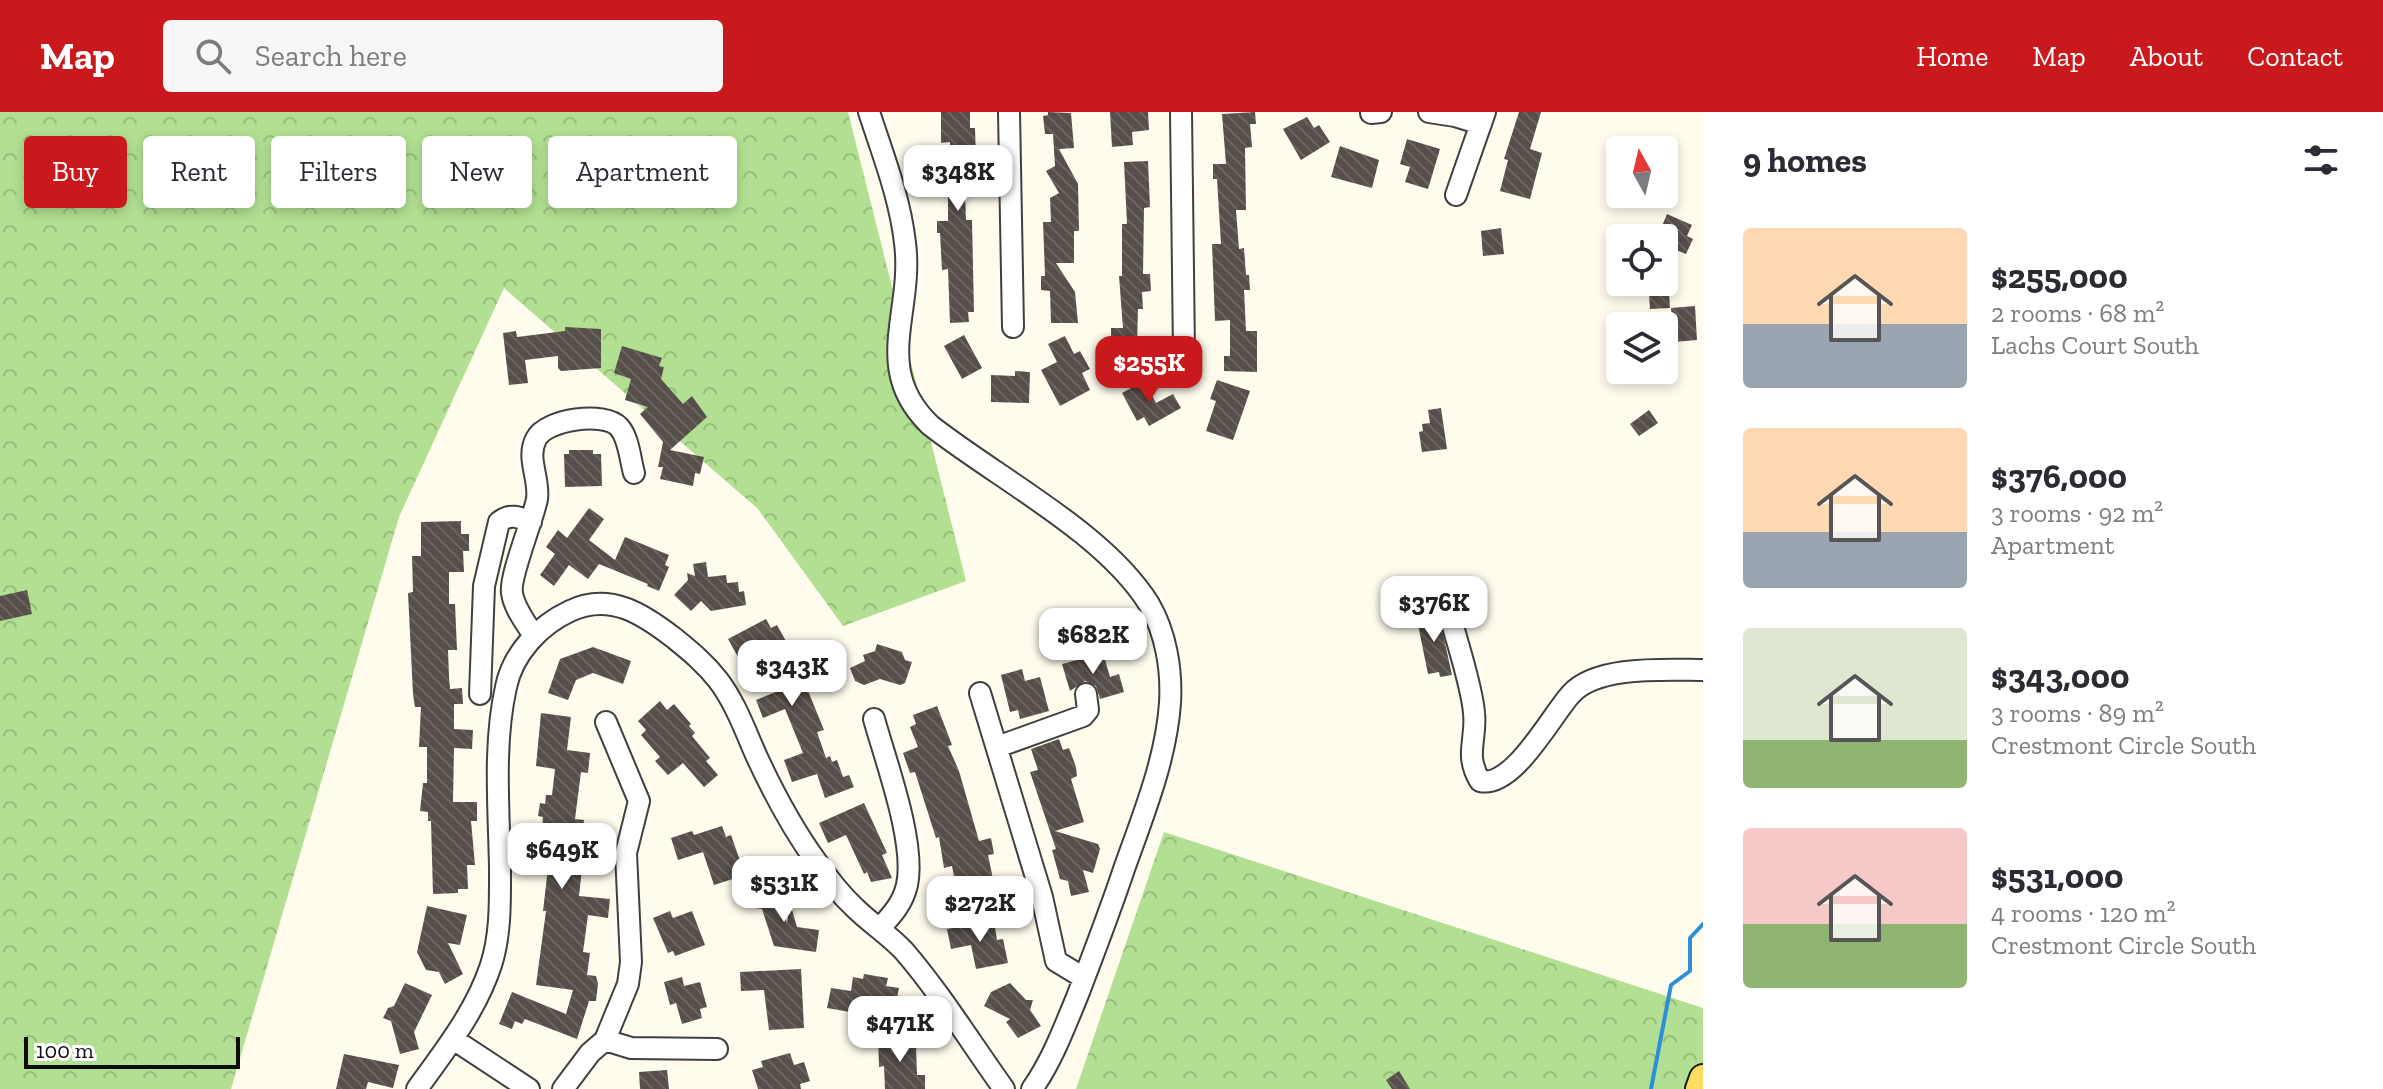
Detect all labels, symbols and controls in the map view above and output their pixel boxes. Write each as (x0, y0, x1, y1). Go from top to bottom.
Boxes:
search box (163, 20, 723, 92)
text: Map (40, 33, 115, 79)
icon: search (191, 34, 235, 78)
text: Search here (255, 38, 407, 74)
text: Home (1916, 40, 1988, 73)
text: Map (2032, 40, 2086, 73)
text: About (2130, 40, 2203, 73)
text: Contact (2247, 40, 2343, 73)
chip: Buy (24, 136, 127, 208)
chip: Rent (143, 136, 255, 208)
chip: Filters (271, 136, 406, 208)
chip: New (422, 136, 532, 208)
chip: Apartment (548, 136, 737, 208)
north arrow (1606, 136, 1678, 208)
map controls (1606, 136, 1678, 384)
icon: filters (2299, 138, 2343, 182)
text: 9 homes (1743, 140, 1867, 181)
pin: $348K (902, 145, 1014, 213)
text: $348K (922, 155, 994, 187)
button: locate (1606, 224, 1678, 296)
text: $255,000 (1991, 256, 2128, 297)
icon: home (1807, 260, 1903, 356)
text: 2 rooms · 68 m² (1991, 297, 2164, 329)
button: layers (1606, 312, 1678, 384)
text: Lachs Court South (1991, 329, 2199, 361)
pin: $255K (1093, 336, 1205, 404)
text: $255K (1113, 346, 1185, 378)
text: $376,000 (1991, 456, 2127, 497)
icon: home (1807, 460, 1903, 556)
text: 3 rooms · 92 m² (1991, 497, 2163, 529)
text: Apartment (1991, 529, 2114, 561)
pin: $376K (1378, 576, 1490, 644)
text: $376K (1399, 586, 1469, 618)
pin: $682K (1037, 608, 1149, 676)
text: $682K (1057, 618, 1129, 650)
pin: $343K (736, 640, 848, 708)
text: $343K (756, 650, 828, 682)
text: $343,000 (1991, 656, 2130, 697)
icon: home (1807, 660, 1903, 756)
text: 3 rooms · 89 m² (1991, 697, 2164, 729)
text: Crestmont Circle South (1991, 729, 2256, 761)
pin: $649K (506, 823, 618, 891)
text: $649K (526, 833, 598, 865)
pin: $531K (728, 856, 840, 924)
text: $531,000 (1991, 856, 2124, 897)
icon: home (1807, 860, 1903, 956)
text: $531K (750, 866, 818, 898)
pin: $272K (924, 876, 1036, 944)
text: $272K (944, 886, 1016, 918)
text: 4 rooms · 120 m² (1991, 897, 2176, 929)
text: Crestmont Circle South (1991, 929, 2256, 961)
pin: $471K (844, 996, 956, 1064)
text: $471K (866, 1006, 934, 1038)
scale bar (24, 1033, 240, 1069)
text: 100 m (36, 1037, 94, 1064)

